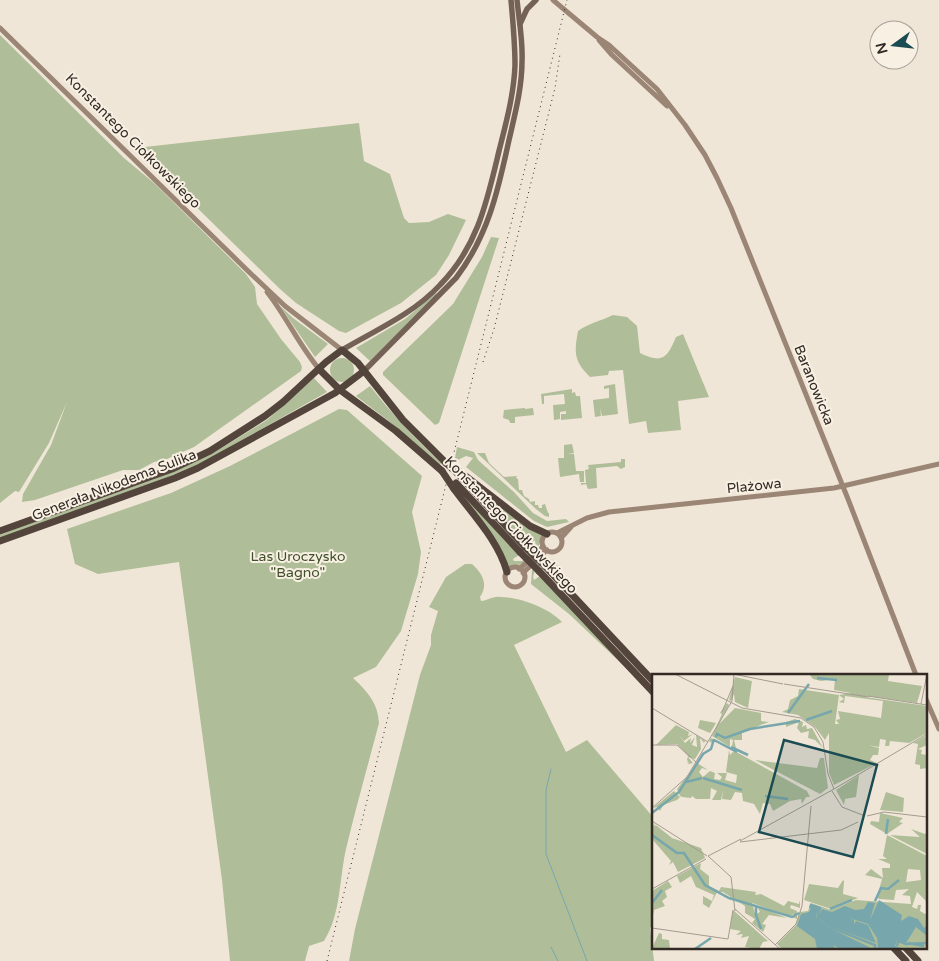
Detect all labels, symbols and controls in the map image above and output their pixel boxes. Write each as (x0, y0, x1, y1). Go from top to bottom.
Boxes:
north arrow (869, 20, 919, 70)
text: N (872, 41, 892, 56)
street label: Konstantego Ciołkowskiego (62, 70, 204, 212)
street label: Baranowicka (790, 342, 838, 428)
street label: Generała Nikodema Sulika (30, 446, 198, 524)
street label: Konstantego Ciołkowskiego (441, 453, 581, 597)
street label: Plażowa (726, 475, 782, 497)
park label: Las Uroczysko "Bagno" (250, 548, 346, 581)
inset map (652, 674, 926, 948)

